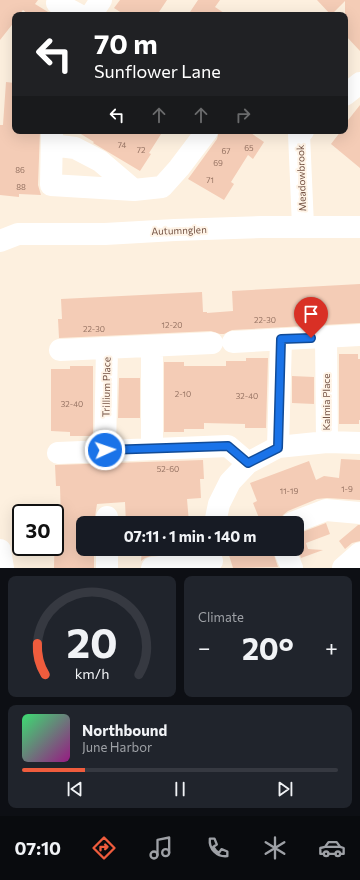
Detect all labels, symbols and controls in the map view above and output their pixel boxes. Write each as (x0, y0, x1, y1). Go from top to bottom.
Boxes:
text: 70 m (94, 26, 158, 60)
icon: left (28, 28, 80, 80)
text: Sunflower Lane (94, 60, 221, 82)
icon: left (106, 104, 128, 126)
icon: ahead (148, 104, 170, 126)
icon: ahead (190, 104, 212, 126)
icon: right (232, 104, 254, 126)
house number: 74 (118, 140, 126, 150)
house number: 65 (244, 143, 254, 153)
street label: Meadowbrook (294, 144, 308, 212)
house number: 72 (137, 145, 146, 155)
house number: 67 (221, 146, 231, 156)
house number: 69 (213, 158, 223, 168)
house number: 86 (15, 165, 25, 175)
house number: 71 (206, 175, 214, 185)
house number: 88 (16, 182, 26, 192)
street label: Autumnglen (151, 223, 207, 237)
pin (294, 297, 328, 338)
icon: arrive (300, 303, 322, 325)
house number: 22-30 (254, 315, 276, 325)
house number: 12-20 (162, 320, 182, 330)
house number: 22-30 (83, 324, 105, 334)
street label: Trillium Place (99, 357, 113, 417)
street label: Kalmia Place (320, 373, 332, 431)
house number: 2-10 (175, 389, 191, 399)
house number: 32-40 (236, 391, 258, 401)
house number: 32-40 (61, 399, 83, 409)
position arrow (84, 429, 126, 471)
house number: 52-60 (157, 464, 179, 474)
house number: 1-9 (341, 484, 353, 494)
house number: 11-19 (280, 486, 298, 496)
speed limit sign: 30 (12, 504, 64, 556)
text: 07:11 · 1 min · 140 m (124, 527, 256, 545)
text: Climate (198, 609, 244, 625)
text: 20 (66, 615, 118, 666)
text: 20° (242, 629, 294, 666)
text: − (198, 634, 211, 661)
text: + (325, 634, 338, 661)
text: km/h (75, 663, 109, 681)
text: Northbound (82, 721, 167, 739)
text: June Harbor (82, 739, 152, 755)
icon: previous (64, 778, 86, 800)
icon: pause (169, 778, 191, 800)
icon: next (274, 778, 296, 800)
icon: directions (90, 834, 118, 862)
icon: music (147, 834, 175, 862)
icon: phone (204, 834, 232, 862)
icon: climate (261, 834, 289, 862)
icon: car (318, 834, 346, 862)
text: 07:10 (14, 837, 61, 859)

